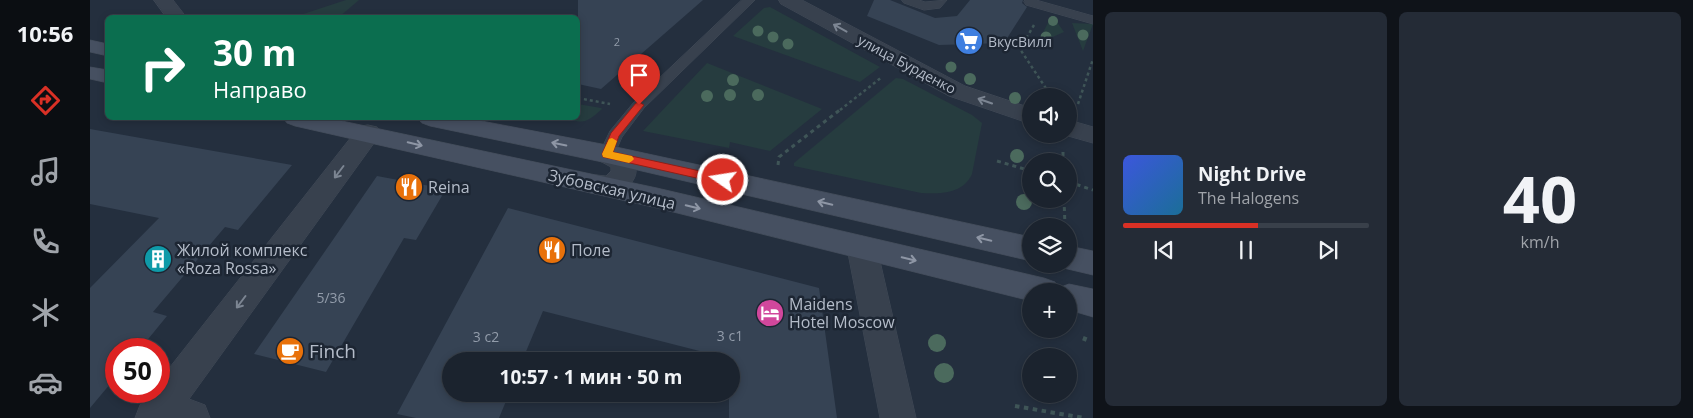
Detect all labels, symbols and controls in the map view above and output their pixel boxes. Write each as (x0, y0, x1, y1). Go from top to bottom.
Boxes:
text: 10:56 (17, 18, 73, 48)
one-way arrow (832, 23, 847, 33)
supermarket icon: ВкусВилл (954, 26, 984, 56)
text: 30 m (213, 29, 296, 76)
street label: улица Бурденко (855, 30, 959, 98)
place label: ВкусВилл (988, 32, 1052, 51)
house number: 2 (614, 34, 620, 49)
icon: right (130, 35, 195, 100)
pin (618, 54, 660, 105)
icon: arrive (625, 61, 653, 89)
text: Направо (213, 74, 307, 104)
icon: directions (28, 83, 63, 118)
map controls (1022, 88, 1077, 403)
button: sound (1022, 88, 1077, 143)
one-way arrow (978, 96, 993, 105)
one-way arrow (552, 139, 568, 148)
one-way arrow (406, 140, 422, 149)
position arrow (696, 153, 748, 205)
button: search (1022, 153, 1077, 208)
icon: music (28, 154, 63, 189)
text: 40 (1503, 154, 1577, 242)
text: Night Drive (1198, 161, 1306, 187)
street label: Зубовская улица (546, 164, 678, 214)
one-way arrow (333, 165, 344, 178)
restaurant icon: Reina (394, 172, 424, 202)
place label: Reina (428, 176, 470, 198)
text: The Halogens (1198, 187, 1299, 209)
one-way arrow (818, 198, 834, 207)
one-way arrow (684, 203, 700, 212)
button: layers (1022, 218, 1077, 273)
icon: phone (28, 224, 63, 259)
text: km/h (1521, 231, 1559, 253)
one-way arrow (976, 234, 992, 243)
restaurant icon: Поле (537, 235, 567, 265)
icon: previous (1150, 236, 1178, 264)
icon: pause (1232, 236, 1260, 264)
icon: next (1314, 236, 1342, 264)
place label: Жилой комплекс «Roza Rossa» (177, 239, 308, 279)
place label: Поле (571, 239, 610, 261)
building icon: Жилой комплекс «Roza Rossa» (143, 244, 173, 274)
one-way arrow (901, 255, 917, 264)
button: + (1022, 283, 1077, 338)
house number: 5/36 (316, 288, 346, 307)
place label: Maidens Hotel Moscow (789, 293, 895, 333)
icon: climate (28, 295, 63, 330)
one-way arrow (235, 295, 246, 308)
hotel icon: Maidens Hotel Moscow (755, 298, 785, 328)
house number: 3 с1 (717, 326, 743, 345)
house number: 3 с2 (473, 327, 499, 346)
cafe icon: Finch (275, 336, 305, 366)
speed limit sign: 50 (105, 338, 170, 403)
place label: Finch (309, 338, 356, 364)
button: − (1022, 348, 1077, 403)
text: 10:57 · 1 мин · 50 m (500, 364, 682, 390)
icon: car (28, 365, 63, 400)

